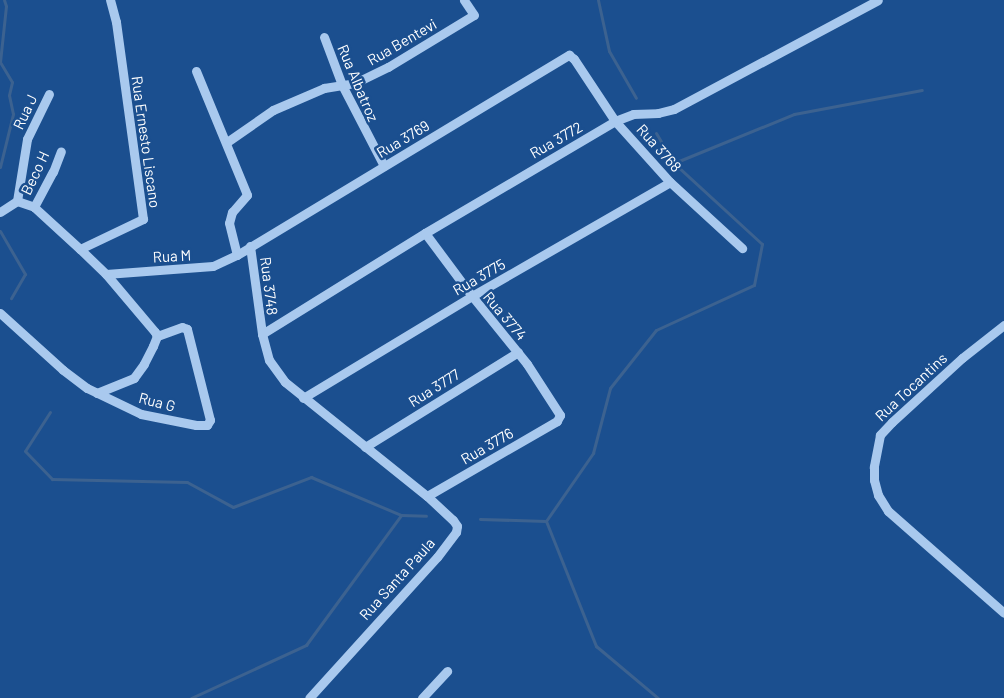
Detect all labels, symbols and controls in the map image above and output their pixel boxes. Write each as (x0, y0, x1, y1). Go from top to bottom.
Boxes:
street label: Rua Bentevi (364, 15, 440, 69)
street label: Rua Albatroz (334, 42, 382, 124)
street label: Rua Ernesto Liscano (128, 75, 164, 209)
street label: Rua J (9, 92, 41, 132)
street label: Rua 3769 (373, 116, 433, 162)
street label: Rua 3772 (526, 118, 586, 162)
street label: Rua 3768 (633, 120, 685, 176)
street label: Beco H (17, 148, 53, 198)
street label: Rua M (152, 246, 192, 266)
street label: Rua 3775 (450, 255, 508, 299)
street label: Rua 3748 (256, 256, 282, 316)
street label: Rua 3774 (479, 288, 531, 344)
street label: Rua Tocantins (871, 349, 951, 425)
street label: Rua 3777 (405, 365, 463, 411)
street label: Rua G (137, 389, 177, 415)
street label: Rua 3776 (458, 424, 516, 468)
street label: Rua Santa Paula (355, 534, 439, 624)

